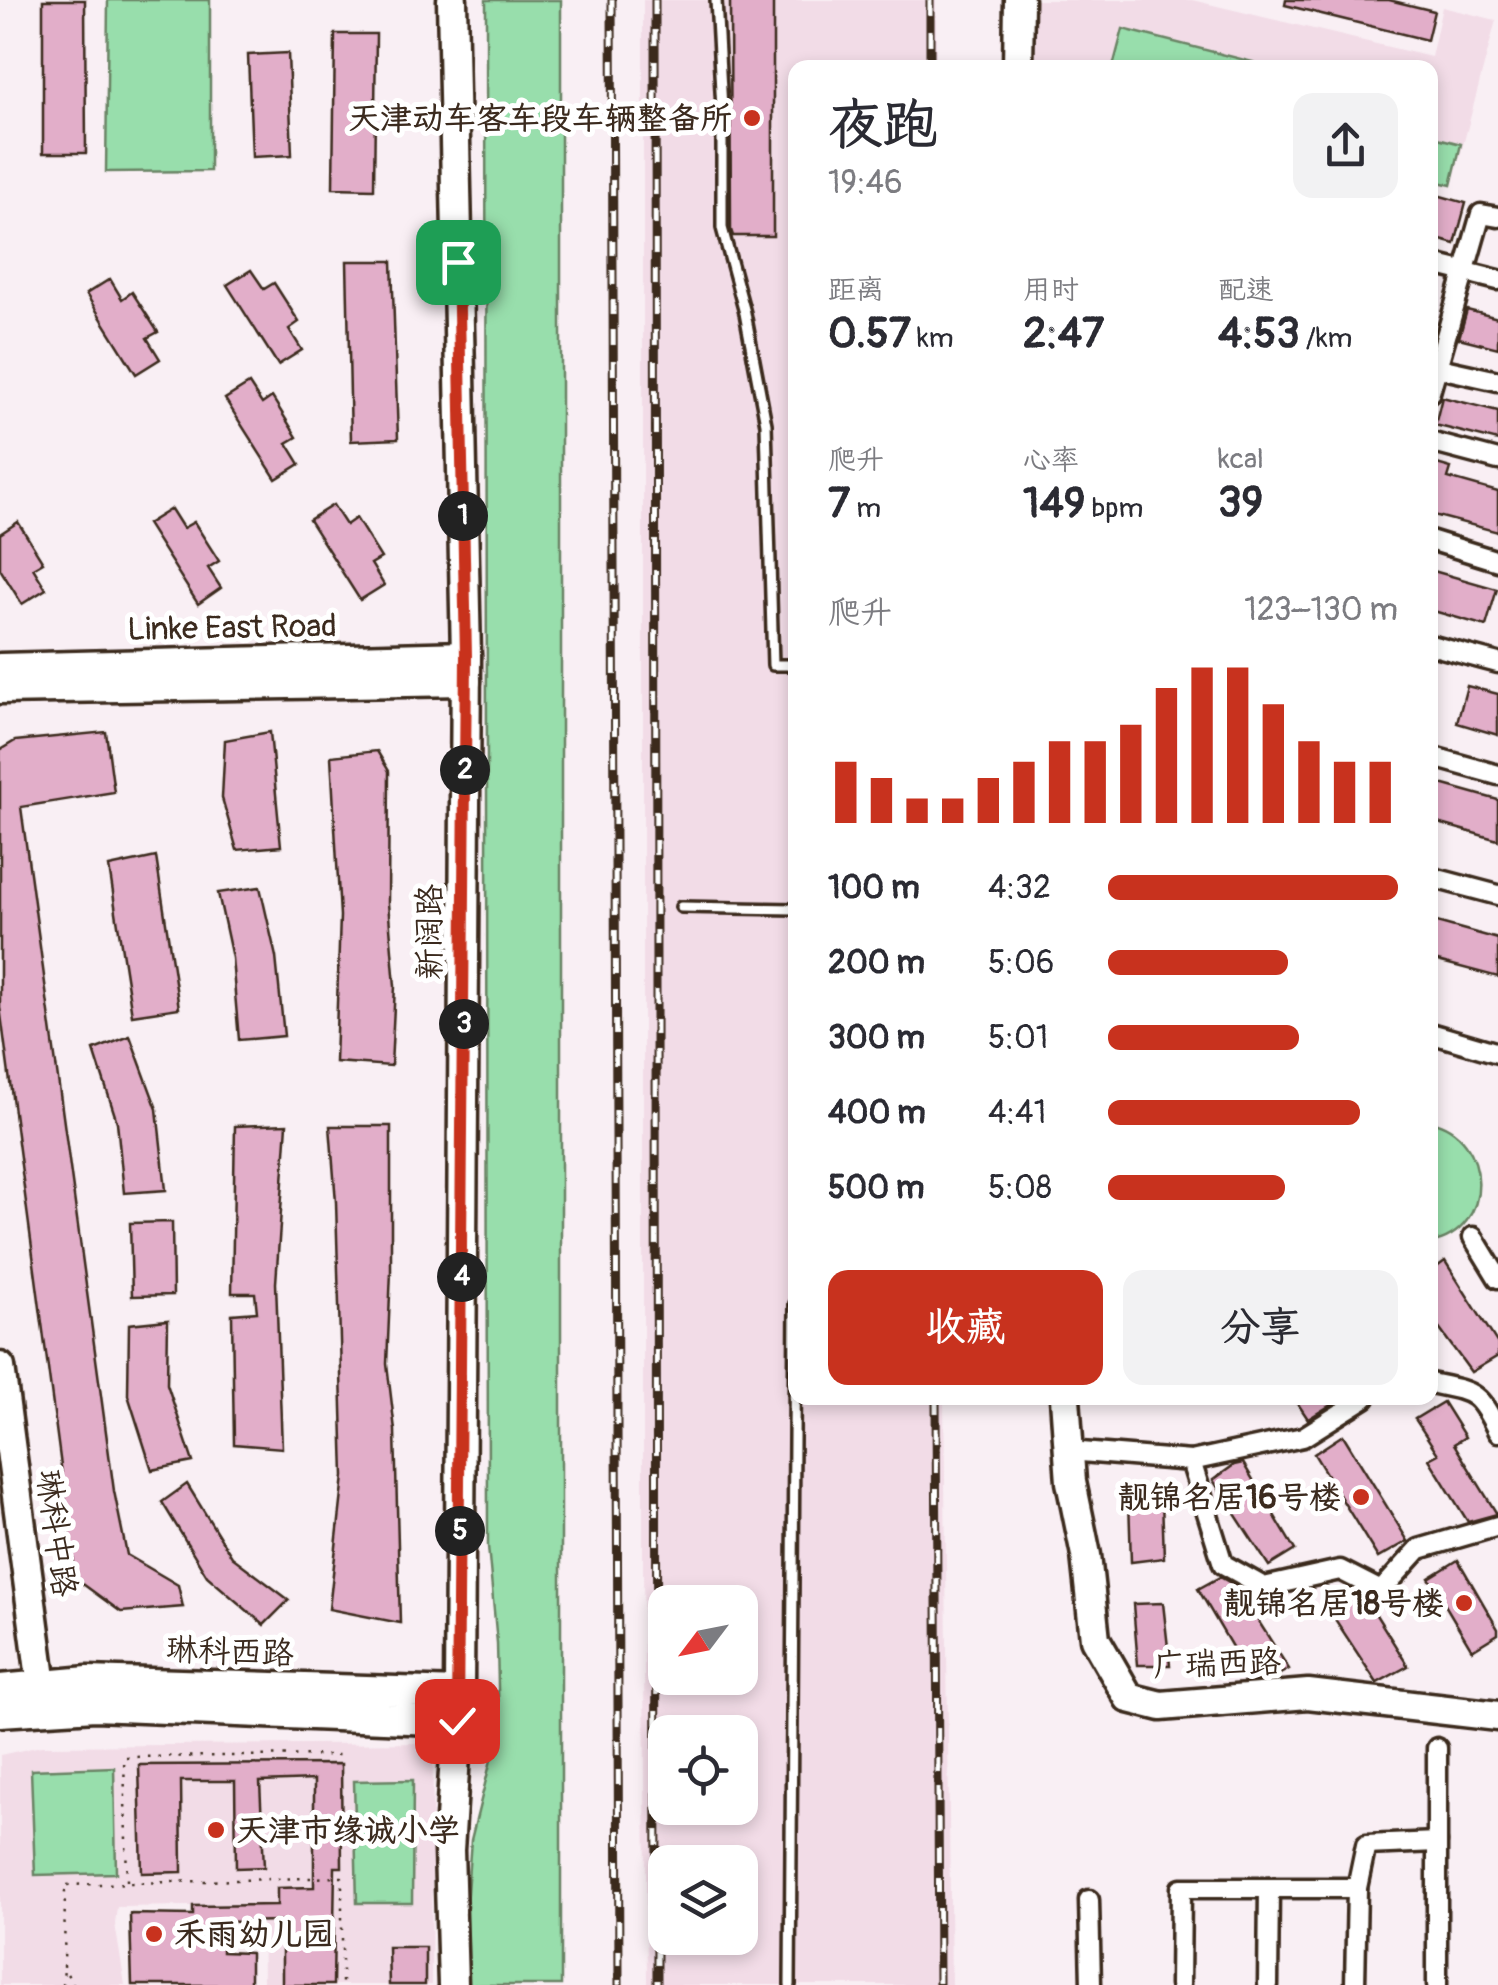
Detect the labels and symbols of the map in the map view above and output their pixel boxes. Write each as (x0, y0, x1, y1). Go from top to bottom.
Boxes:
place label: 天津动车客车段车辆整备所 (348, 99, 732, 139)
marker: 天津动车客车段车辆整备所 (741, 107, 763, 129)
pin (416, 220, 501, 305)
pin: 1 (438, 491, 488, 541)
street label: Linke East Road (127, 606, 337, 650)
pin: 2 (440, 745, 490, 795)
street label: 新阔路 (410, 884, 450, 980)
pin: 3 (439, 999, 489, 1049)
pin: 4 (437, 1252, 487, 1302)
street label: 琳科中路 (27, 1467, 85, 1599)
place label: 靓锦名居16号楼 (1118, 1478, 1341, 1518)
marker: 靓锦名居16号楼 (1350, 1486, 1372, 1508)
pin: 5 (435, 1506, 485, 1556)
place label: 靓锦名居18号楼 (1223, 1584, 1444, 1624)
north arrow (648, 1585, 758, 1695)
marker: 靓锦名居18号楼 (1453, 1592, 1475, 1614)
street label: 琳科西路 (165, 1630, 295, 1674)
street label: 广瑞西路 (1152, 1642, 1282, 1686)
pin (415, 1679, 500, 1764)
place label: 天津市缘诚小学 (236, 1811, 460, 1851)
marker: 天津市缘诚小学 (205, 1819, 227, 1841)
place label: 禾雨幼儿园 (174, 1915, 334, 1955)
marker: 禾雨幼儿园 (143, 1923, 165, 1945)

